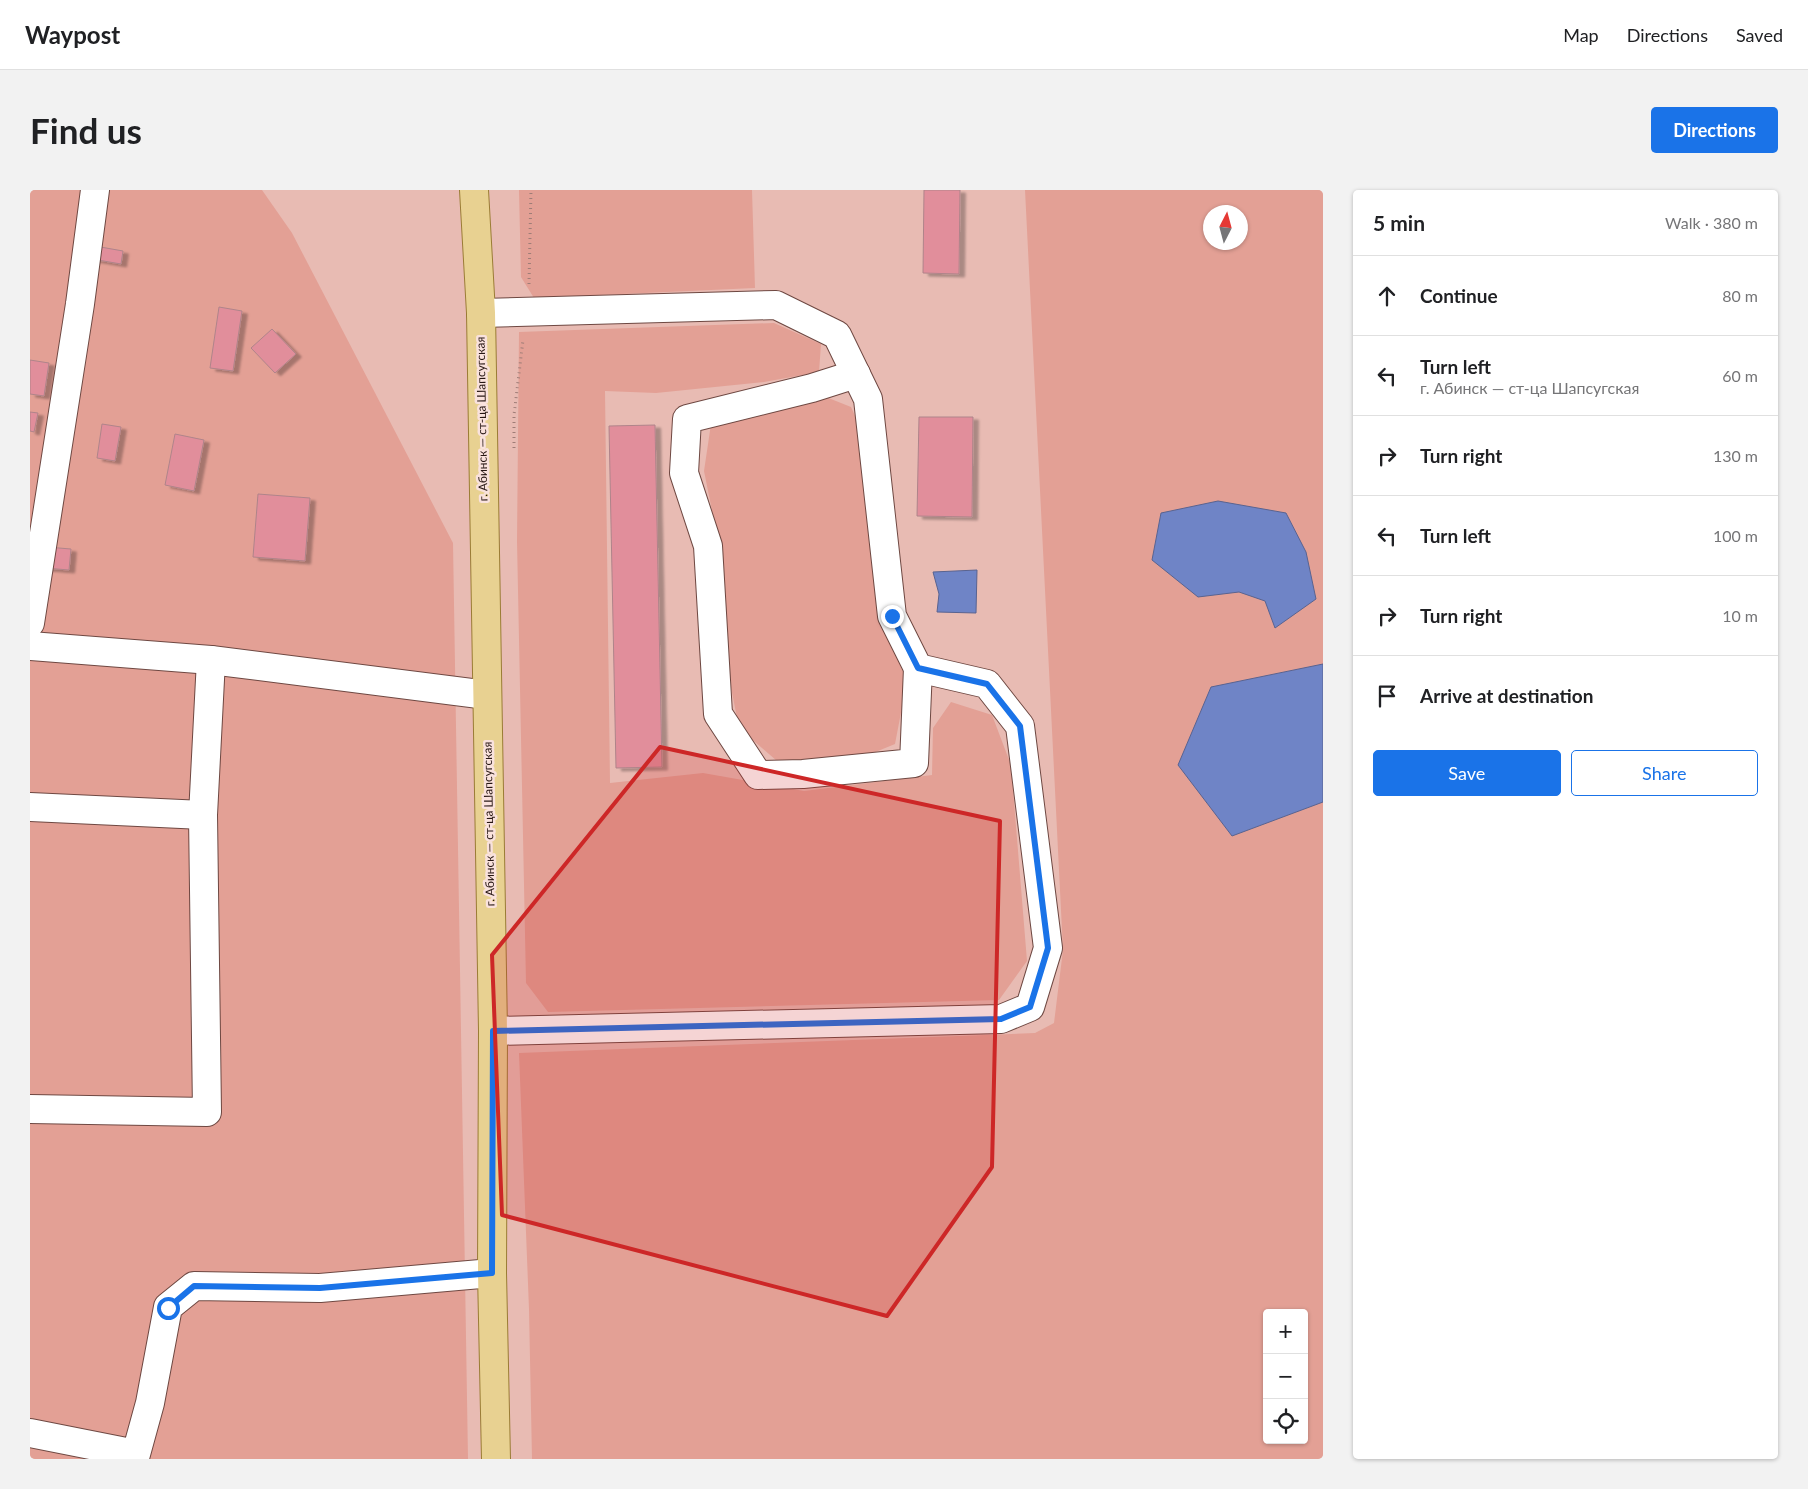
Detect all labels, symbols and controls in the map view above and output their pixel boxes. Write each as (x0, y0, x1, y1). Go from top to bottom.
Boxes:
text: Waypost (25, 20, 120, 49)
text: Map (1563, 24, 1599, 46)
text: Directions (1627, 24, 1708, 46)
text: Saved (1736, 24, 1783, 46)
button: Directions (1651, 107, 1778, 153)
text: Find us (30, 109, 142, 151)
north arrow (1203, 205, 1248, 250)
text: 5 min (1373, 210, 1425, 235)
text: Walk · 380 m (1665, 213, 1758, 232)
icon: ahead (1373, 282, 1401, 310)
text: Continue (1420, 284, 1498, 307)
text: 80 m (1722, 286, 1758, 305)
street label: г. Абинск — ст-ца Шапсугская (473, 337, 490, 501)
text: Turn left (1420, 355, 1491, 378)
icon: left (1373, 362, 1401, 390)
text: 60 m (1722, 366, 1758, 385)
text: г. Абинск — ст-ца Шапсугская (1420, 378, 1639, 397)
icon: right (1373, 442, 1401, 470)
text: Turn right (1420, 444, 1502, 467)
text: 130 m (1713, 446, 1758, 465)
icon: left (1373, 522, 1401, 550)
text: Turn left (1420, 524, 1491, 547)
text: 100 m (1713, 526, 1758, 545)
icon: right (1373, 602, 1401, 630)
text: Turn right (1420, 604, 1502, 627)
route end (881, 605, 904, 628)
text: 10 m (1722, 606, 1758, 625)
icon: arrive (1373, 682, 1401, 710)
text: Arrive at destination (1420, 684, 1593, 707)
street label: г. Абинск — ст-ца Шапсугская (480, 742, 497, 906)
button: Save (1373, 750, 1561, 796)
button: Share (1571, 750, 1758, 796)
route start (157, 1297, 180, 1320)
map controls (1263, 1309, 1308, 1444)
button: + (1263, 1309, 1308, 1354)
button: − (1263, 1354, 1308, 1399)
button: locate (1263, 1399, 1308, 1444)

